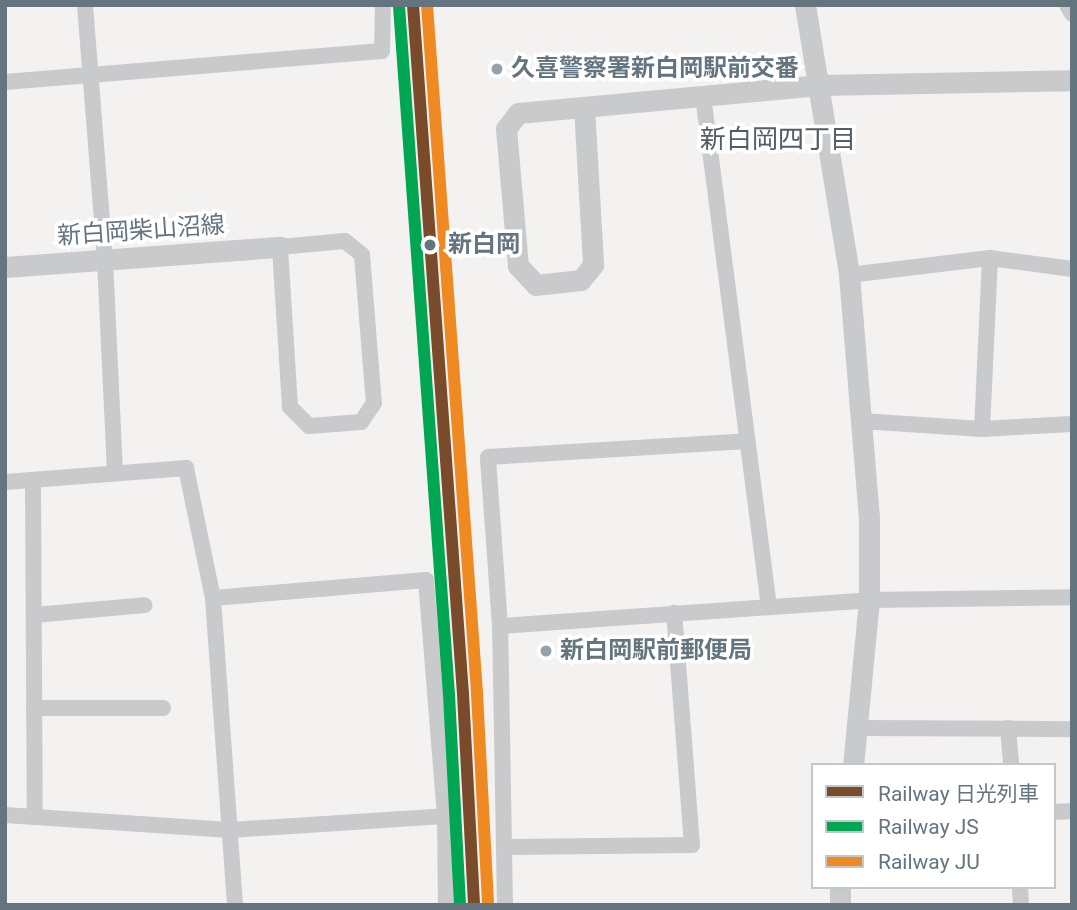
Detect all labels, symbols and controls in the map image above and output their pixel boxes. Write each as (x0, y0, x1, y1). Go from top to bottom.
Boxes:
place label: 久喜警察署新白岡駅前交番 (511, 55, 799, 83)
marker: 久喜警察署新白岡駅前交番 (489, 61, 505, 77)
district label: 新白岡四丁目 (700, 124, 856, 156)
street label: 新白岡柴山沼線 (56, 211, 226, 251)
place label: 新白岡 (448, 231, 520, 259)
marker: 新白岡 (418, 233, 442, 257)
place label: 新白岡駅前郵便局 (560, 637, 752, 665)
marker: 新白岡駅前郵便局 (538, 643, 554, 659)
legend (811, 763, 1056, 889)
text: Railway 日光列車 (878, 782, 1039, 806)
text: Railway JS (878, 815, 979, 839)
text: Railway JU (878, 850, 980, 874)

